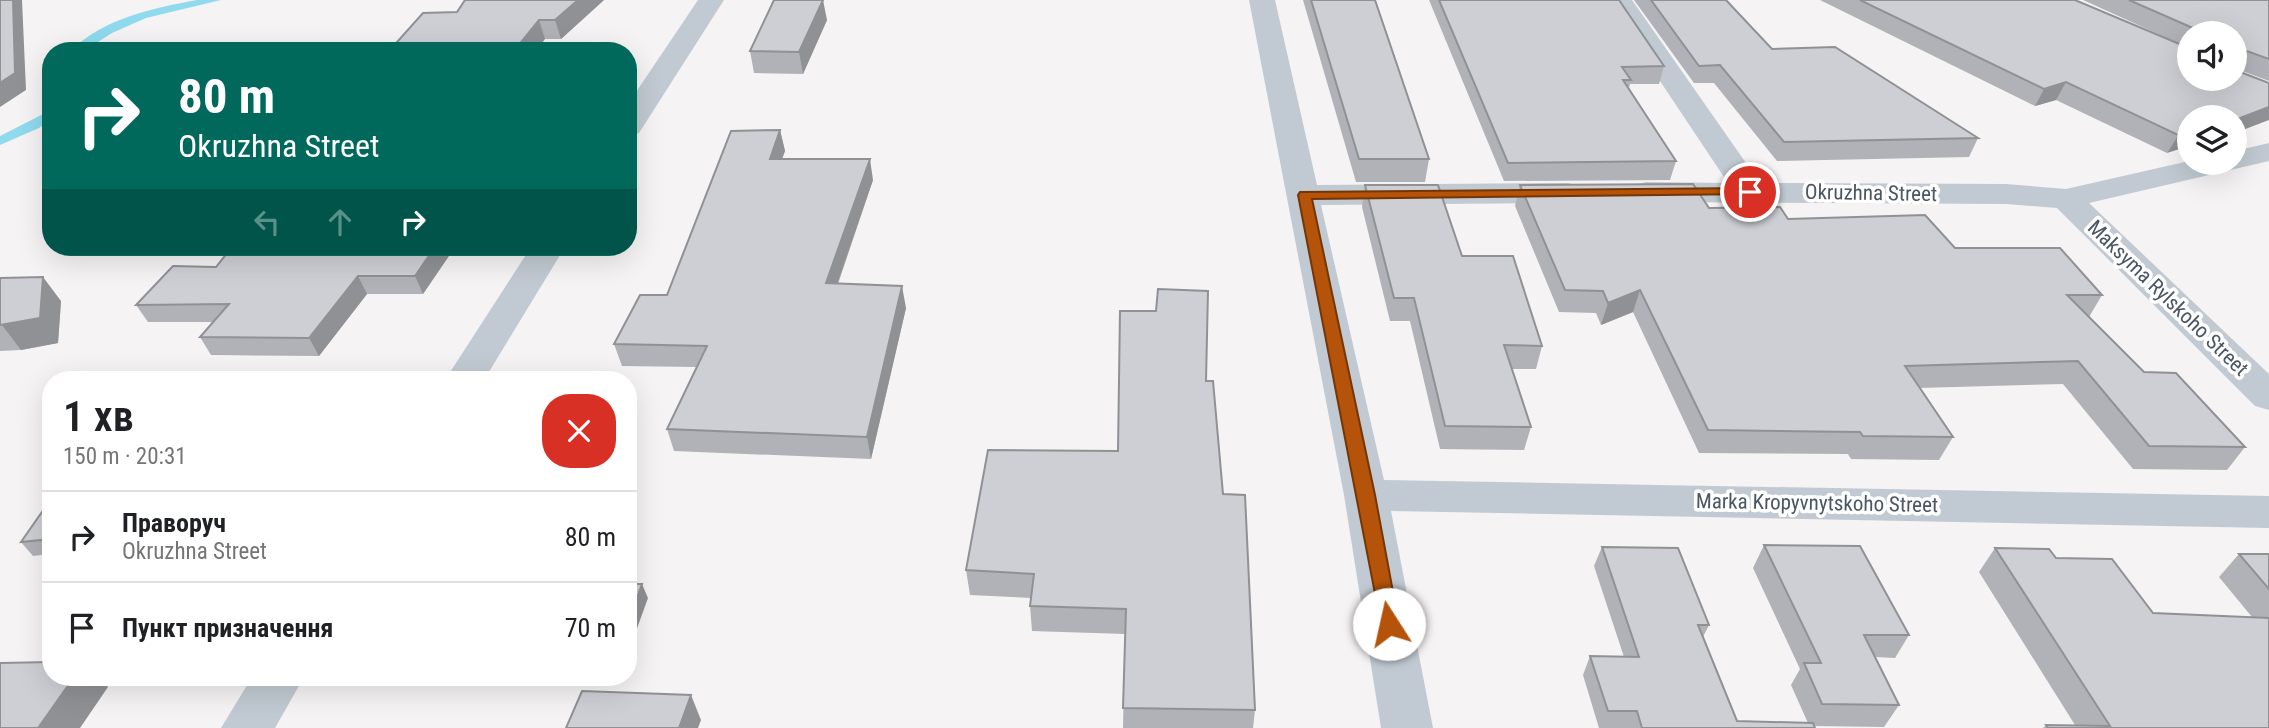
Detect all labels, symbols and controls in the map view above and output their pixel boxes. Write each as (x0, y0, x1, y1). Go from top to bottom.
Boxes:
map controls (2177, 21, 2247, 175)
button: sound (2177, 21, 2247, 91)
text: 80 m (178, 68, 275, 125)
icon: right (63, 70, 154, 161)
button: layers (2177, 105, 2247, 175)
text: Okruzhna Street (178, 127, 380, 165)
pin (1720, 162, 1780, 222)
icon: arrive (1731, 173, 1769, 211)
street label: Okruzhna Street (1805, 180, 1937, 206)
icon: left (248, 203, 286, 241)
icon: ahead (321, 203, 359, 241)
icon: right (394, 203, 432, 241)
street label: Maksyma Rylskoho Street (2083, 215, 2253, 381)
text: 1 хв (63, 392, 134, 441)
button: close (542, 394, 616, 468)
text: 150 m · 20:31 (63, 443, 187, 470)
street label: Marka Kropyvnytskoho Street (1696, 489, 1938, 517)
text: Праворуч (122, 508, 226, 538)
icon: right (63, 518, 101, 556)
text: 80 m (565, 522, 616, 552)
text: Okruzhna Street (122, 538, 267, 565)
position arrow (1352, 587, 1426, 661)
icon: arrive (63, 609, 101, 647)
text: Пункт призначення (122, 613, 333, 643)
text: 70 m (565, 613, 616, 643)

